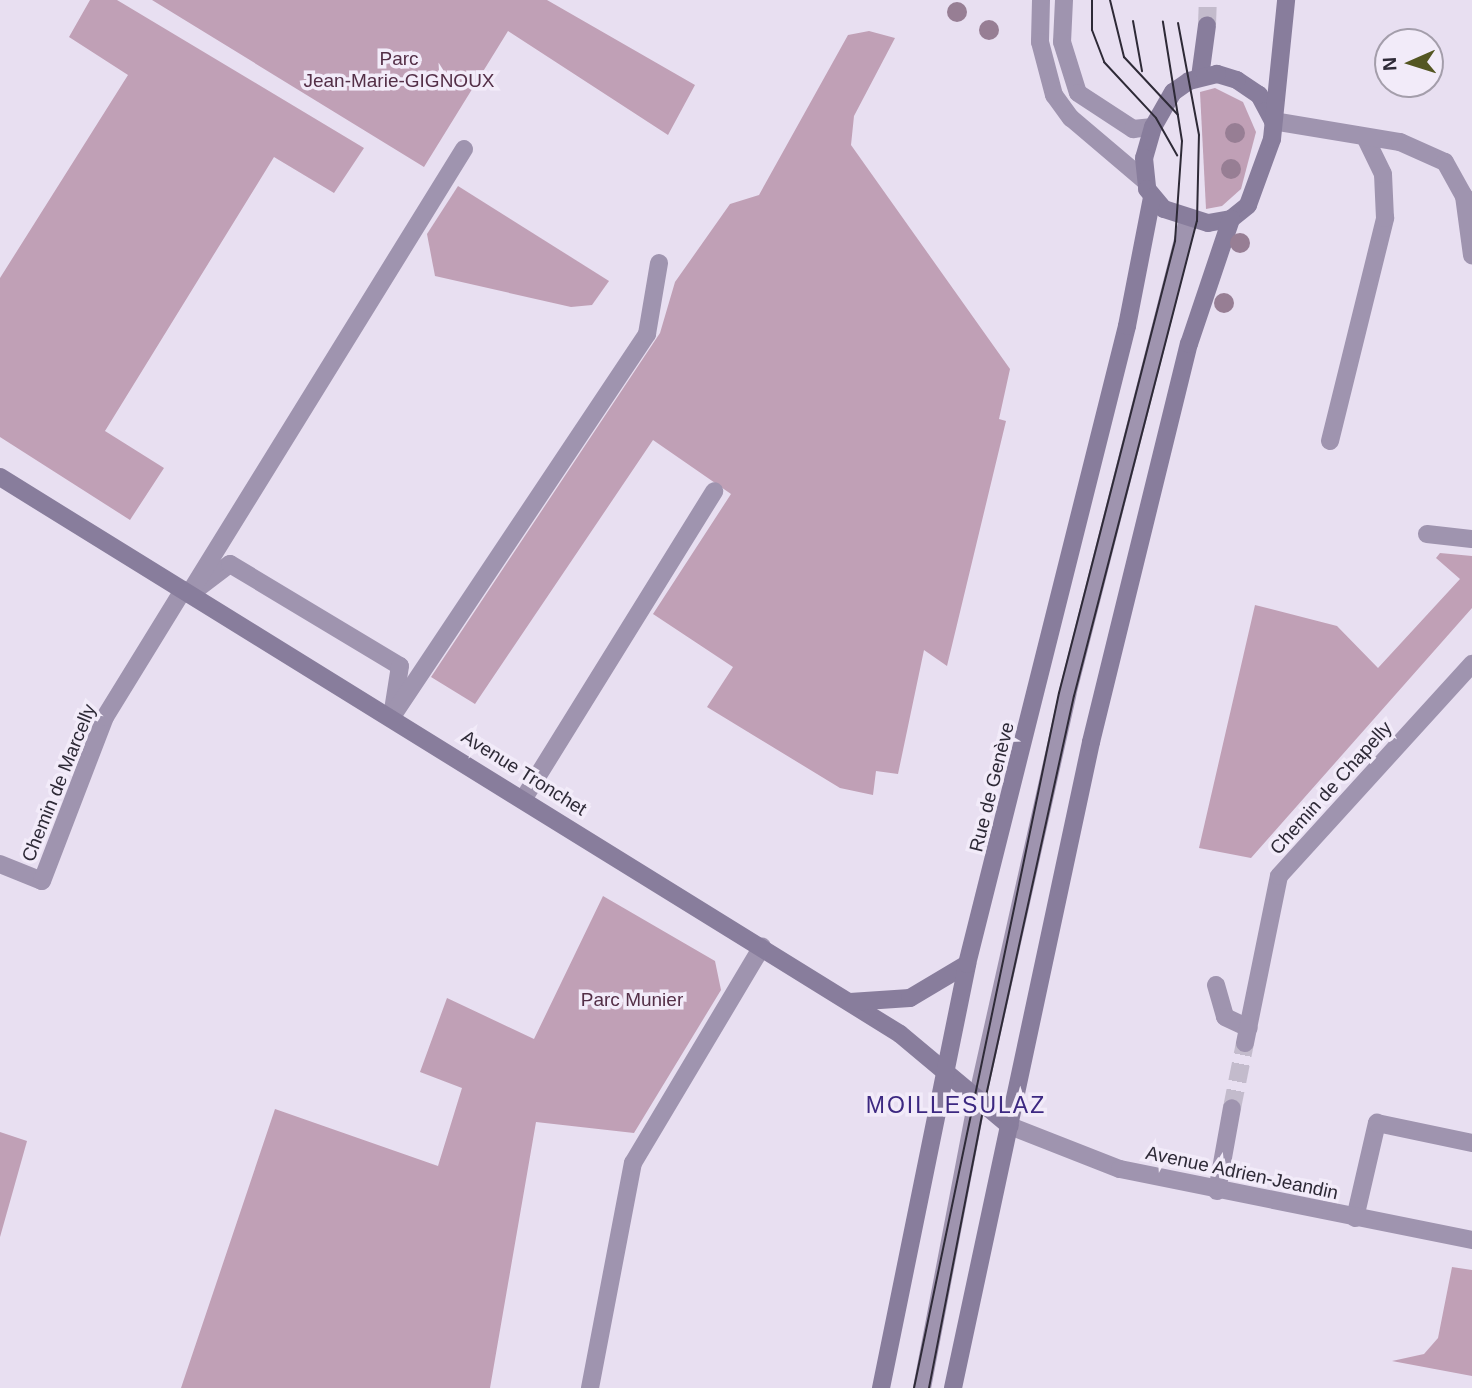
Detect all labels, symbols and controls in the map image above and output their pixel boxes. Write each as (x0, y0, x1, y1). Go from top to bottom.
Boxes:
north arrow (1374, 28, 1444, 98)
park label: Parc Jean-Marie-GIGNOUX (303, 48, 495, 92)
text: N (1379, 57, 1400, 71)
street label: Chemin de Marcelly (17, 701, 101, 865)
street label: Chemin de Chapelly (1265, 717, 1397, 859)
street label: Rue de Genève (965, 720, 1019, 854)
street label: Avenue Tronchet (457, 725, 591, 821)
park label: Parc Munier (581, 989, 683, 1011)
district label: MOILLESULAZ (867, 1091, 1045, 1119)
street label: Avenue Adrien-Jeandin (1143, 1141, 1341, 1205)

